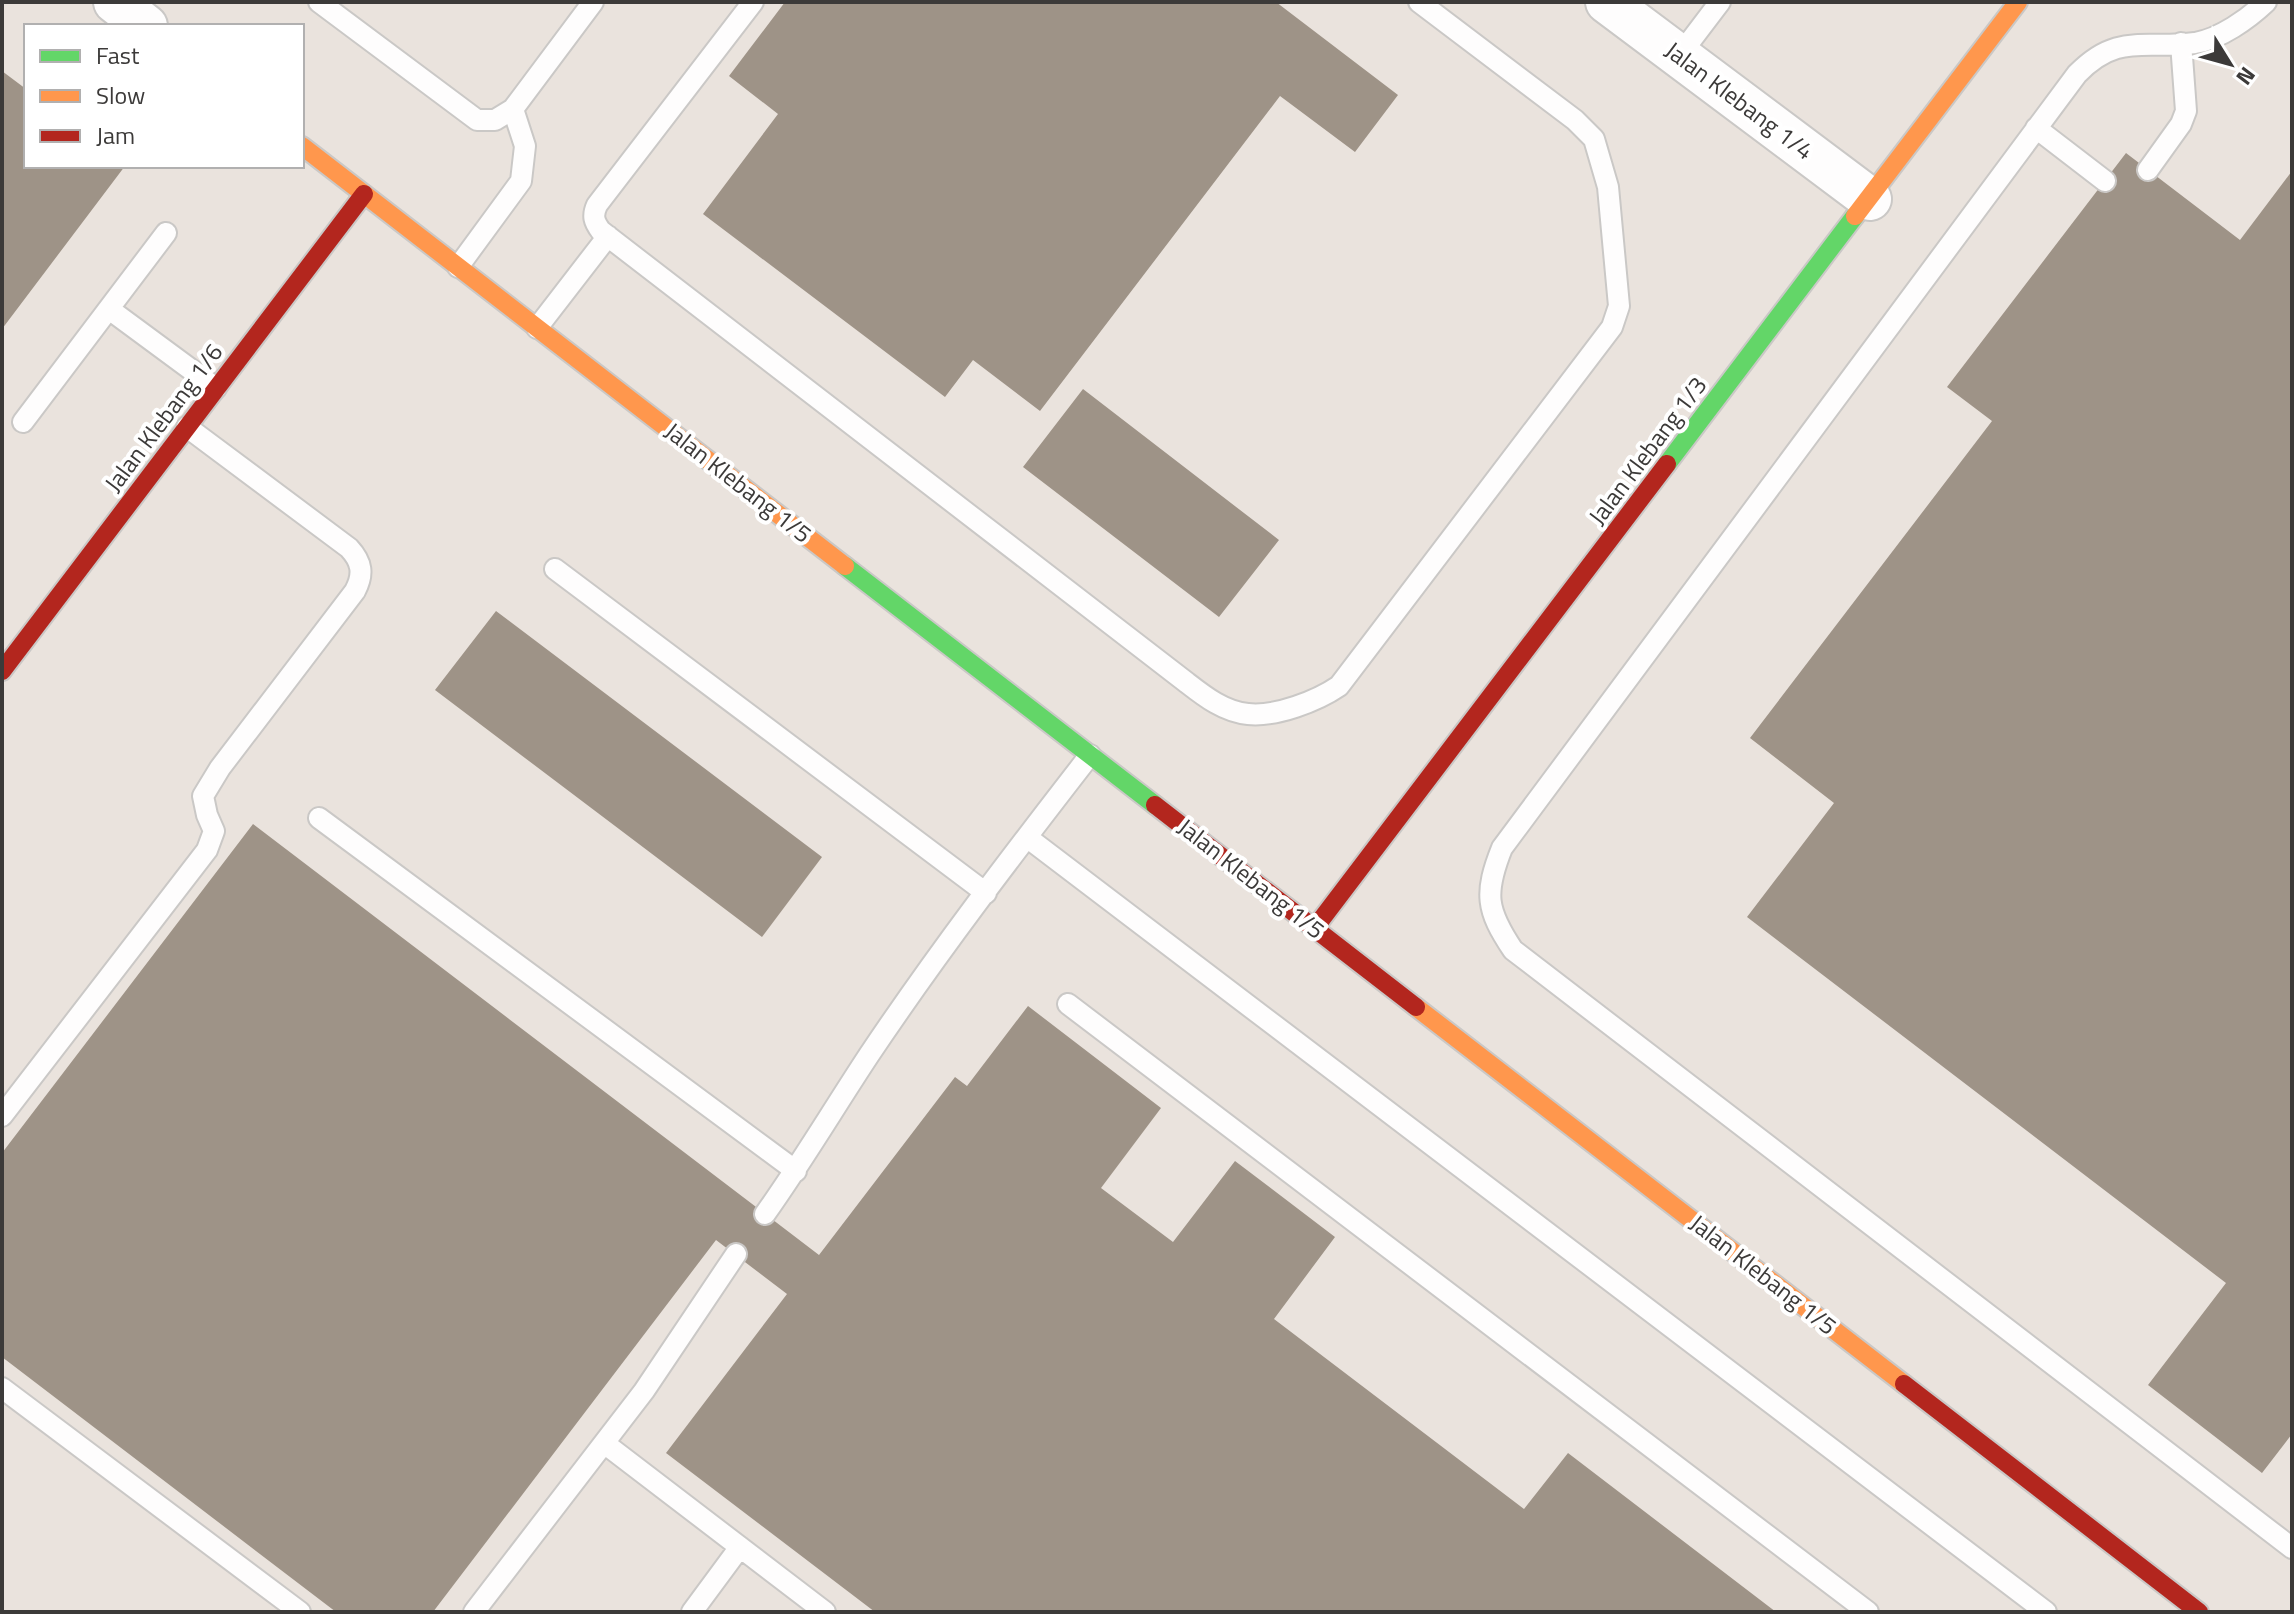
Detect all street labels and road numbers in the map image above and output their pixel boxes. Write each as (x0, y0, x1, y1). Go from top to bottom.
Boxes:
street label: Jalan Klebang 1/4 (1658, 32, 1821, 168)
street label: Jalan Klebang 1/6 (95, 336, 231, 499)
street label: Jalan Klebang 1/3 (1579, 369, 1715, 532)
street label: Jalan Klebang 1/5 (657, 413, 820, 551)
street label: Jalan Klebang 1/5 (1170, 809, 1333, 947)
street label: Jalan Klebang 1/5 (1682, 1205, 1845, 1343)

